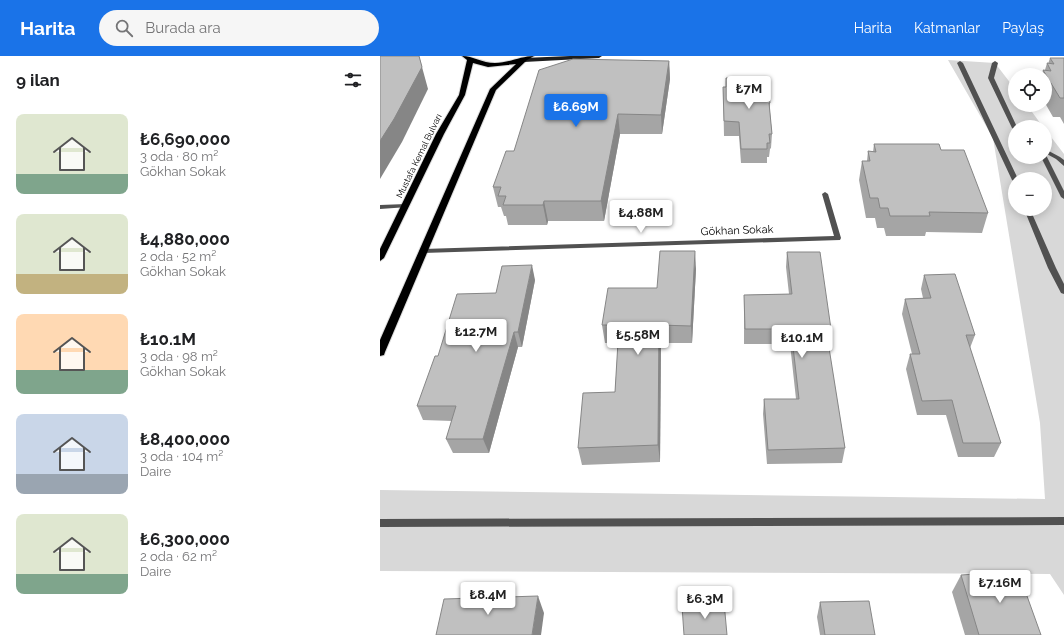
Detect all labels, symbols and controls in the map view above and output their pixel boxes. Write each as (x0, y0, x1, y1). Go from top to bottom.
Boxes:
search box (99, 10, 379, 46)
text: Harita (20, 17, 75, 39)
icon: search (113, 17, 135, 39)
text: Burada ara (145, 19, 221, 37)
text: Harita (854, 20, 892, 36)
text: Katmanlar (914, 20, 980, 36)
text: Paylaş (1002, 20, 1044, 36)
map controls (1008, 68, 1052, 216)
button: locate (1008, 68, 1052, 112)
icon: filters (342, 69, 364, 91)
text: 9 ilan (16, 70, 60, 90)
pin: ₺7M (730, 76, 768, 110)
text: ₺7M (736, 81, 762, 96)
pin: ₺6.69M (543, 94, 609, 128)
text: ₺6.69M (553, 99, 599, 114)
street label: Mustafa Kemal Bulvarı (394, 112, 444, 200)
button: + (1008, 120, 1052, 164)
text: ₺6,690,000 (140, 129, 230, 149)
icon: home (48, 130, 96, 178)
text: 3 oda · 80 m² (140, 149, 218, 164)
text: Gökhan Sokak (140, 164, 226, 179)
button: − (1008, 172, 1052, 216)
pin: ₺4.88M (608, 200, 674, 234)
text: ₺4.88M (618, 205, 664, 220)
street label: Gökhan Sokak (700, 223, 774, 238)
text: ₺4,880,000 (140, 229, 230, 249)
icon: home (48, 230, 96, 278)
text: 2 oda · 52 m² (140, 249, 216, 264)
text: Gökhan Sokak (140, 264, 226, 279)
pin: ₺12.7M (443, 319, 509, 353)
pin: ₺5.58M (605, 322, 671, 356)
text: ₺12.7M (455, 324, 497, 339)
pin: ₺10.1M (769, 325, 835, 359)
text: ₺5.58M (616, 327, 660, 342)
text: ₺10.1M (140, 329, 196, 349)
icon: home (48, 330, 96, 378)
text: ₺10.1M (781, 330, 823, 345)
text: 3 oda · 98 m² (140, 349, 218, 364)
text: Gökhan Sokak (140, 364, 226, 379)
text: ₺8,400,000 (140, 429, 230, 449)
icon: home (48, 430, 96, 478)
text: 3 oda · 104 m² (140, 449, 223, 464)
text: Daire (140, 464, 171, 479)
text: ₺6,300,000 (140, 529, 230, 549)
icon: home (48, 530, 96, 578)
text: 2 oda · 62 m² (140, 549, 217, 564)
text: Daire (140, 564, 171, 579)
pin: ₺7.16M (967, 570, 1033, 604)
text: ₺7.16M (979, 575, 1021, 590)
pin: ₺8.4M (460, 582, 516, 616)
pin: ₺6.3M (677, 586, 733, 620)
text: ₺8.4M (469, 587, 507, 602)
text: ₺6.3M (686, 591, 724, 606)

